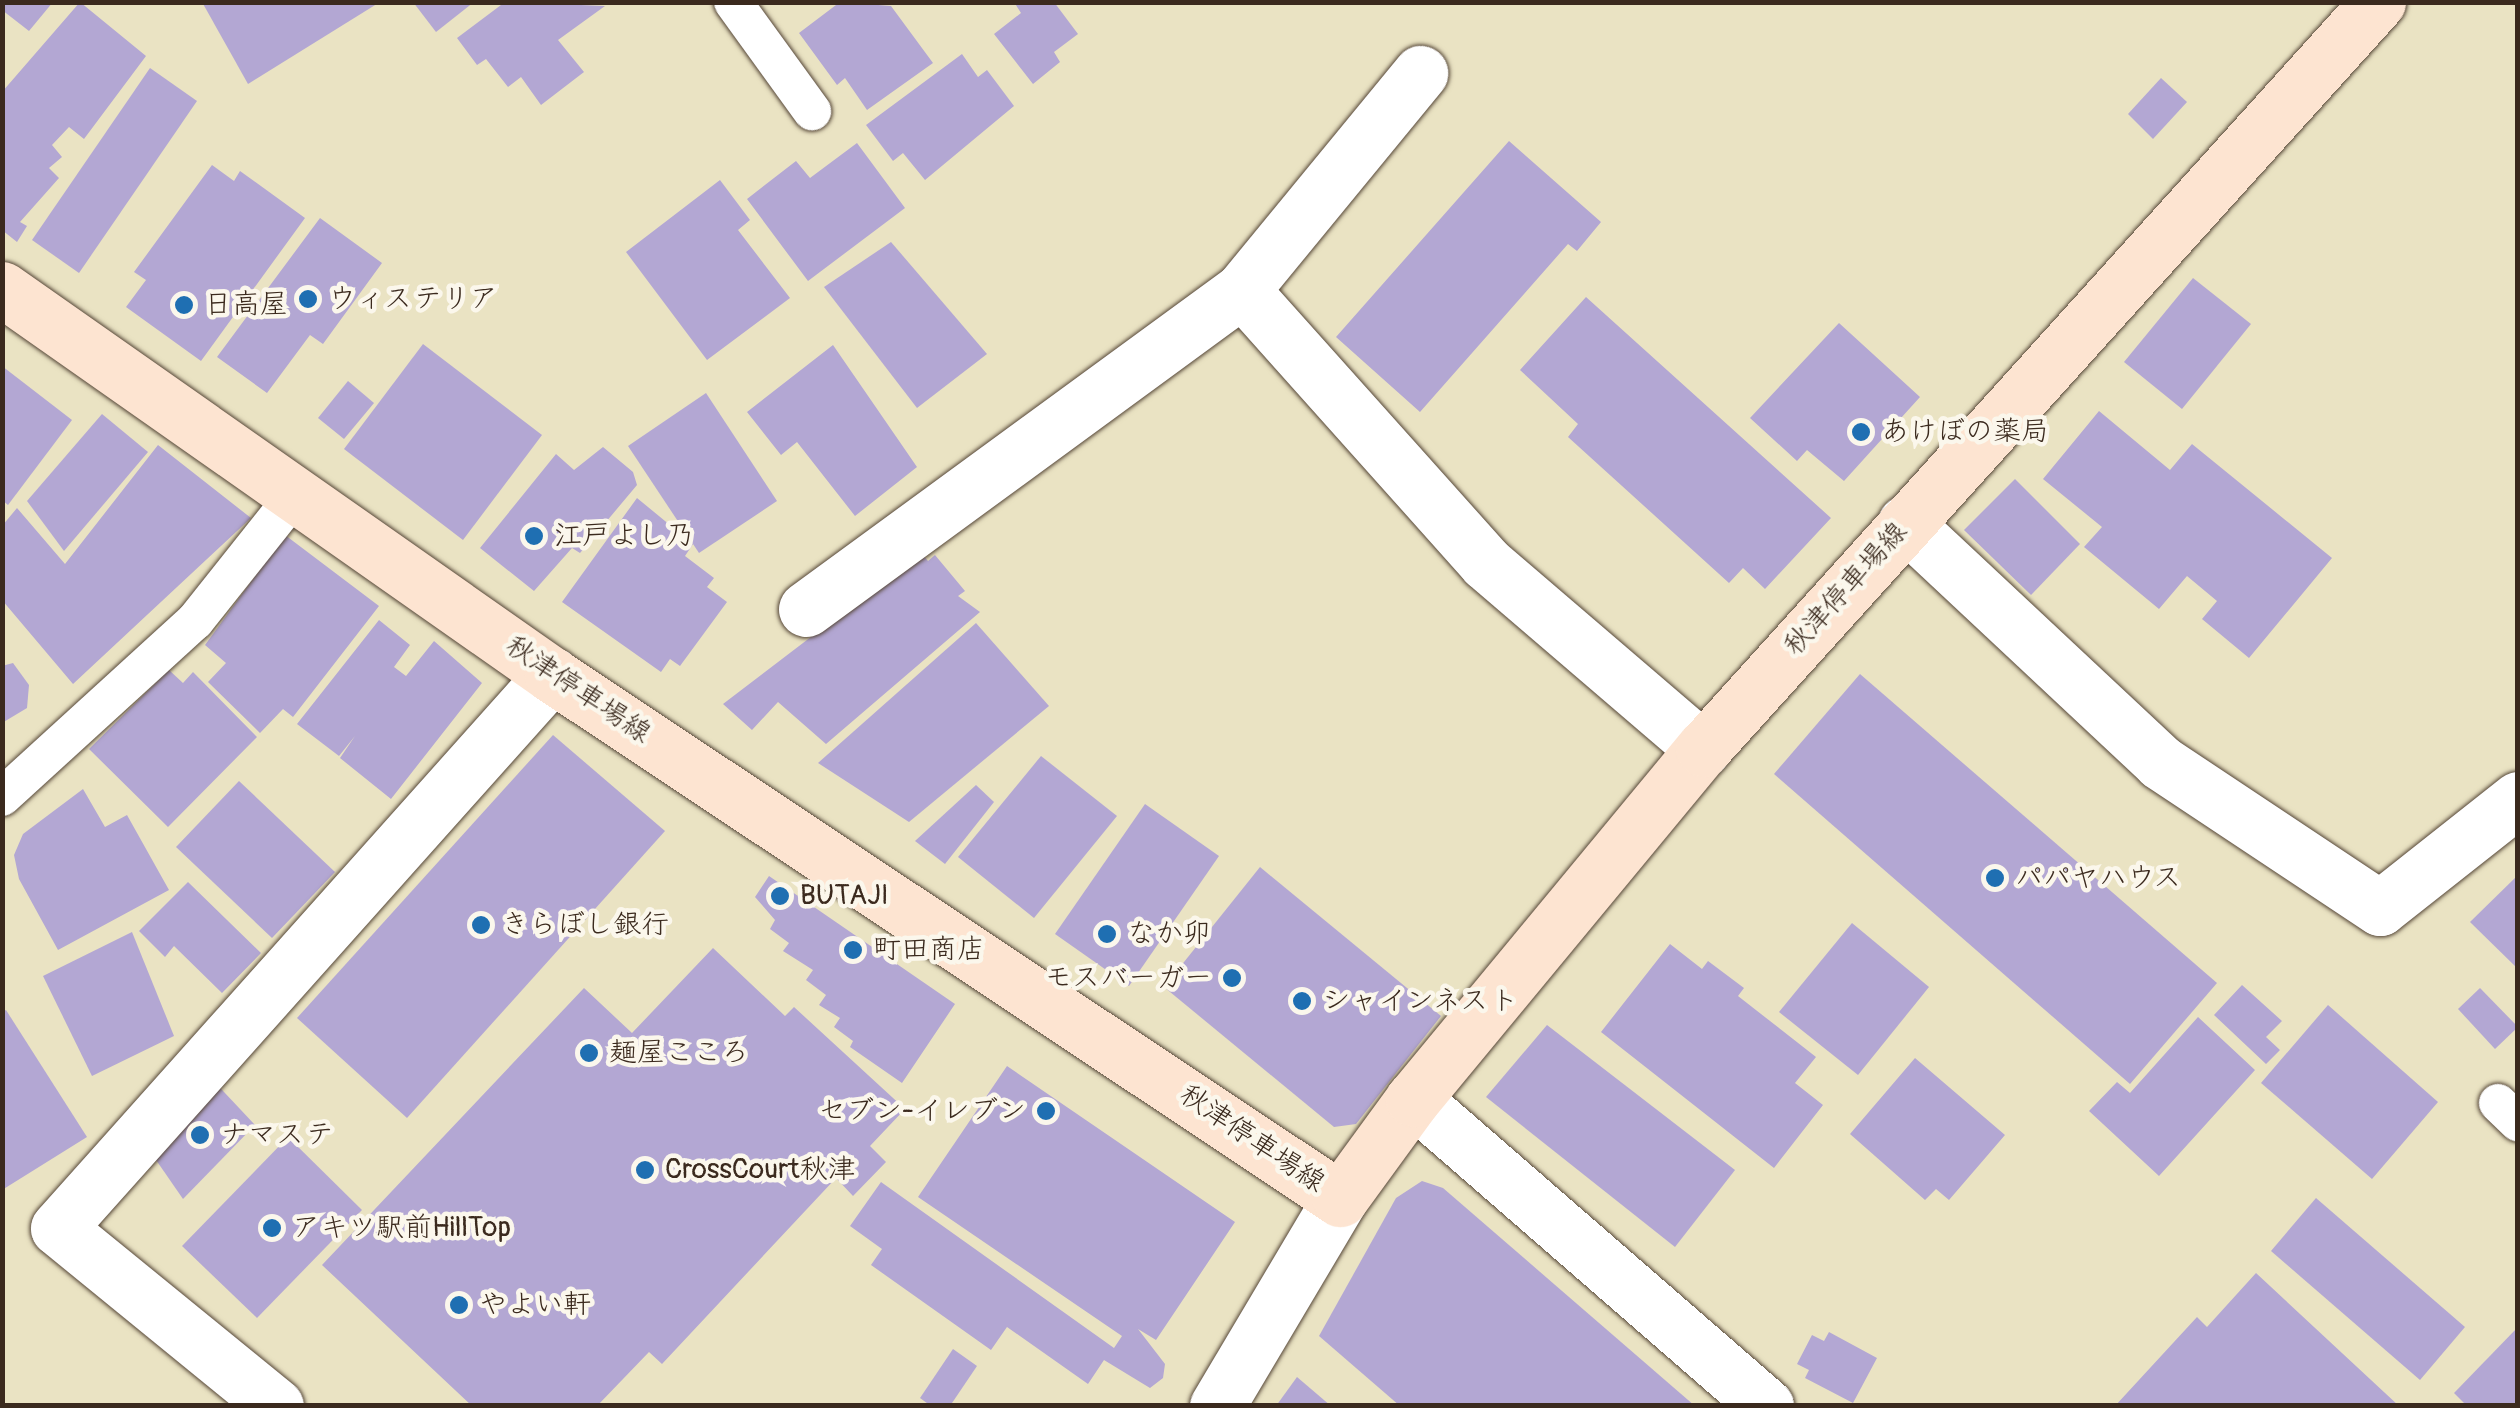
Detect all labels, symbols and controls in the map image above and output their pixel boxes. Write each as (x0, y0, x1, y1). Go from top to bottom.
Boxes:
place label: ウィステリア (328, 282, 496, 316)
place label: 日高屋 (204, 288, 288, 322)
marker: ウィステリア (297, 288, 319, 310)
marker: 日高屋 (173, 294, 195, 316)
place label: あけぼの薬局 (1881, 415, 2049, 449)
marker: あけぼの薬局 (1850, 421, 1872, 443)
street label: 秋津停車場線 (1777, 515, 1915, 663)
place label: 江戸よし乃 (554, 519, 694, 553)
marker: 江戸よし乃 (523, 525, 545, 547)
street label: 秋津停車場線 (499, 629, 657, 751)
place label: パパヤハウス (2015, 861, 2183, 895)
marker: パパヤハウス (1984, 867, 2006, 889)
place label: BUTAJI (800, 879, 889, 913)
marker: BUTAJI (769, 885, 791, 907)
place label: きらぼし銀行 (501, 908, 669, 942)
marker: きらぼし銀行 (470, 914, 492, 936)
place label: なか卯 (1127, 917, 1211, 951)
marker: なか卯 (1096, 923, 1118, 945)
place label: 町田商店 (873, 933, 985, 967)
marker: 町田商店 (842, 939, 864, 961)
place label: モスバーガー (1044, 961, 1212, 995)
marker: モスバーガー (1221, 967, 1243, 989)
place label: シャインネスト (1322, 984, 1518, 1018)
marker: シャインネスト (1291, 990, 1313, 1012)
place label: 麺屋こころ (609, 1036, 749, 1070)
marker: 麺屋こころ (578, 1042, 600, 1064)
street label: 秋津停車場線 (1173, 1078, 1331, 1200)
place label: セブン-イレブン (818, 1094, 1026, 1128)
marker: セブン-イレブン (1035, 1100, 1057, 1122)
place label: ナマステ (220, 1118, 332, 1152)
marker: ナマステ (189, 1124, 211, 1146)
place label: CrossCourt秋津 (665, 1153, 855, 1187)
marker: CrossCourt秋津 (634, 1159, 656, 1181)
place label: アキツ駅前HillTop (292, 1211, 511, 1245)
marker: アキツ駅前HillTop (261, 1217, 283, 1239)
place label: やよい軒 (479, 1288, 591, 1322)
marker: やよい軒 (448, 1294, 470, 1316)

